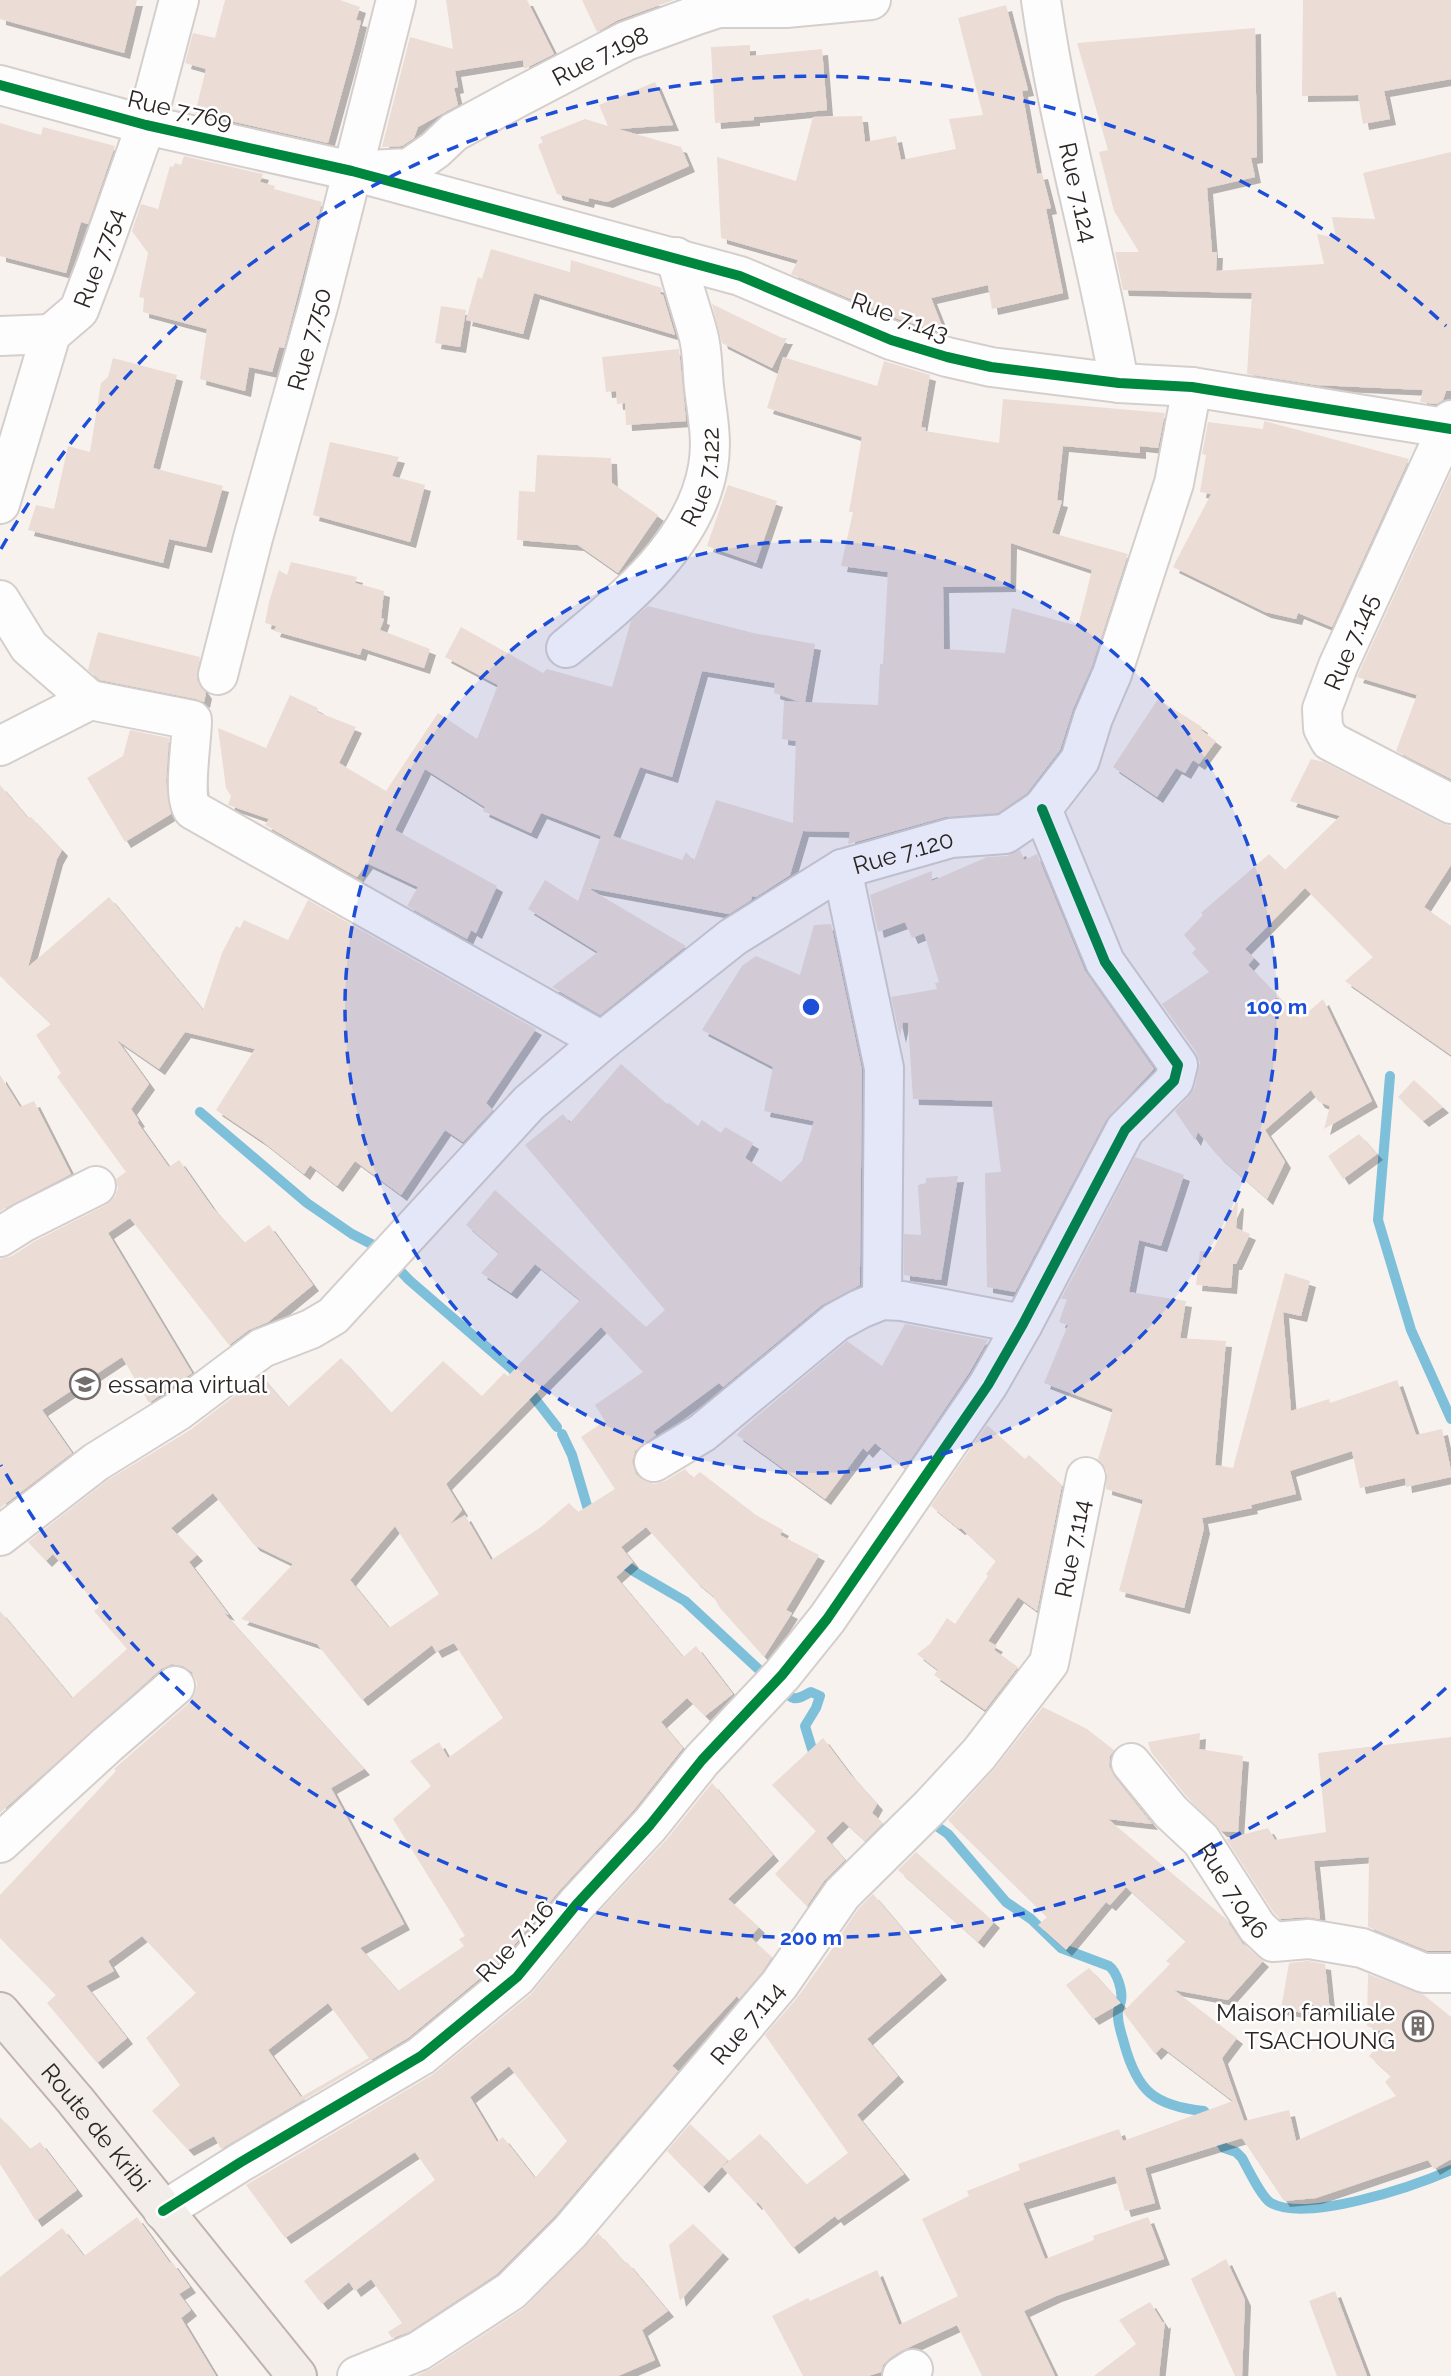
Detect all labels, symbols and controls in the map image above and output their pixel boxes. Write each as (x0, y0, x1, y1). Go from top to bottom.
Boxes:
street label: Rue 7.198 (547, 20, 652, 92)
street label: Rue 7.769 (125, 84, 235, 136)
street label: Rue 7.124 (1053, 140, 1104, 245)
street label: Rue 7.754 (67, 204, 130, 312)
street label: Rue 7.750 (281, 285, 337, 394)
street label: Rue 7.143 (847, 286, 953, 348)
street label: Rue 7.122 (674, 427, 724, 531)
street label: Rue 7.145 (1318, 589, 1384, 695)
street label: Rue 7.120 (849, 824, 957, 880)
text: 100 m (1247, 994, 1307, 1019)
centre of rings (799, 995, 823, 1019)
school or university icon: essama virtual (68, 1367, 102, 1401)
place label: essama virtual (108, 1370, 268, 1399)
street label: Rue 7.114 (1048, 1497, 1096, 1600)
street label: Rue 7.046 (1192, 1837, 1274, 1945)
street label: Rue 7.116 (470, 1894, 560, 1988)
text: 200 m (780, 1925, 842, 1950)
street label: Rue 7.114 (704, 1976, 790, 2070)
place label: Maison familiale TSACHOUNG (1216, 1998, 1395, 2055)
building icon: Maison familiale TSACHOUNG (1401, 2009, 1435, 2043)
street label: Route de Kribi (36, 2057, 157, 2197)

